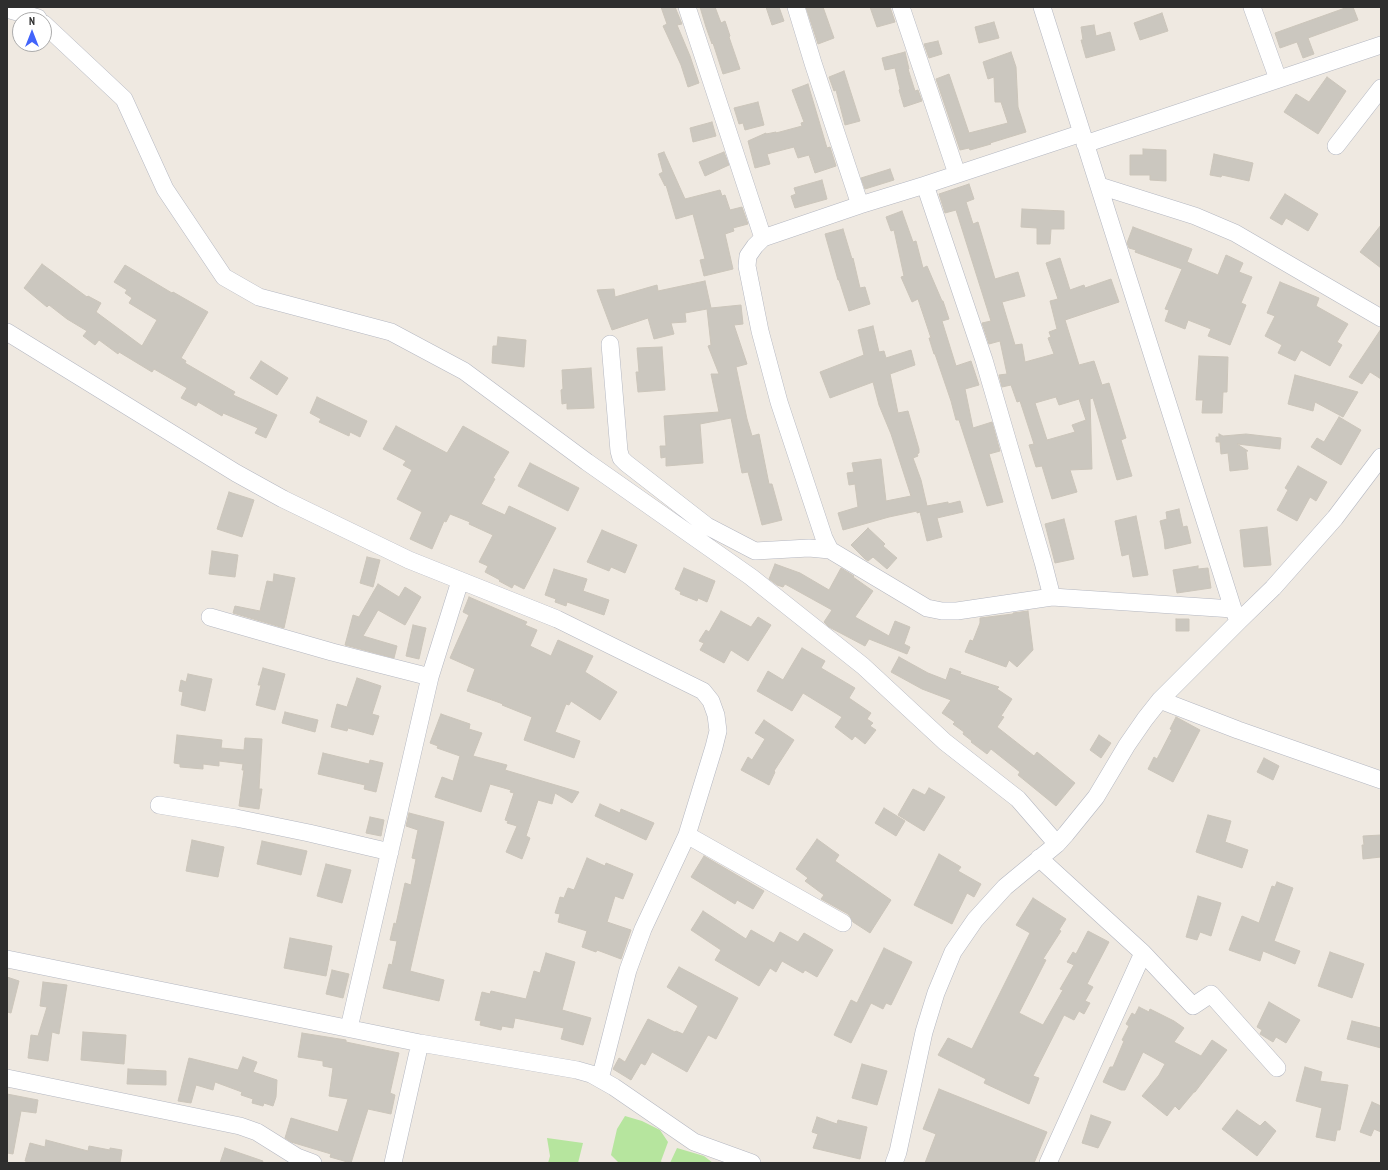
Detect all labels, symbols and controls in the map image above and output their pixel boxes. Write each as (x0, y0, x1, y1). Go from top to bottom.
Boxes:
north arrow (12, 12, 52, 52)
text: N (29, 14, 35, 28)

